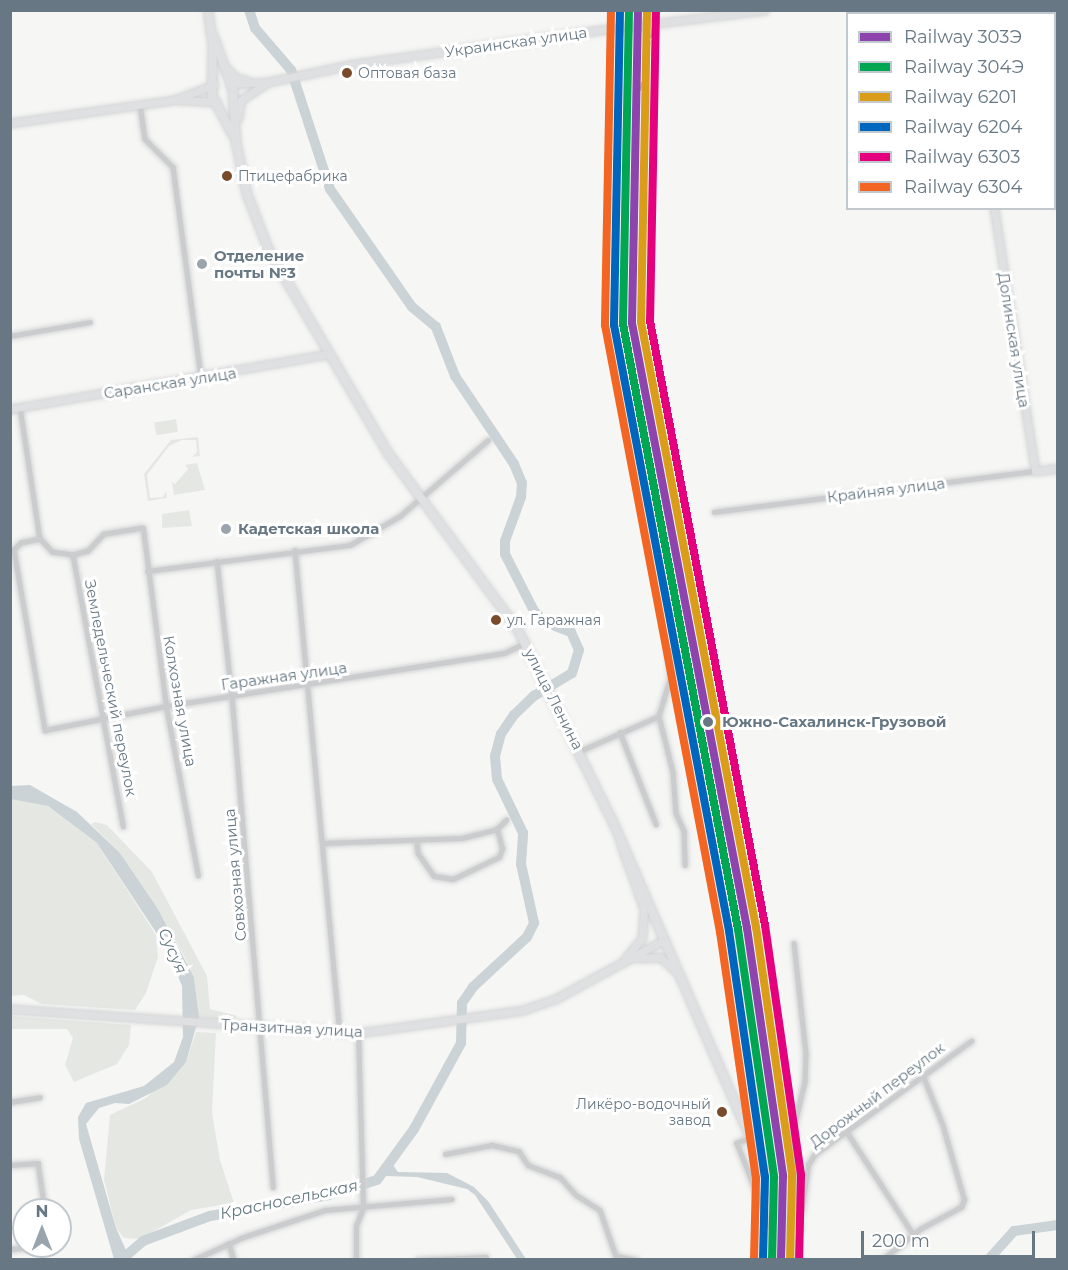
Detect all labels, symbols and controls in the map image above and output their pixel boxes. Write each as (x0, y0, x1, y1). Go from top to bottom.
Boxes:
legend (846, 12, 1056, 210)
street label: Украинская улица (444, 23, 588, 61)
text: Railway 303Э (904, 26, 1022, 48)
text: Railway 304Э (904, 56, 1024, 78)
place label: Оптовая база (358, 65, 456, 81)
marker: Оптовая база (341, 67, 353, 79)
text: Railway 6201 (904, 86, 1017, 108)
text: Railway 6204 (904, 116, 1022, 138)
text: Railway 6303 (904, 146, 1020, 168)
place label: Птицефабрика (238, 168, 348, 184)
marker: Птицефабрика (221, 170, 233, 182)
text: Railway 6304 (904, 176, 1022, 198)
place label: Отделение почты №3 (214, 246, 304, 281)
marker: Отделение почты №3 (195, 257, 209, 271)
street label: Долинская улица (994, 271, 1034, 409)
street label: Саранская улица (102, 364, 238, 402)
street label: Крайняя улица (826, 474, 946, 506)
place label: Кадетская школа (238, 520, 379, 538)
marker: Кадетская школа (219, 522, 233, 536)
street label: Земледельческий переулок (81, 578, 141, 798)
place label: ул. Гаражная (507, 612, 601, 628)
marker: ул. Гаражная (490, 614, 502, 626)
street label: Колхозная улица (160, 634, 200, 768)
street label: улица Ленина (521, 645, 587, 753)
street label: Гаражная улица (220, 658, 348, 694)
marker: Южно-Сахалинск-Грузовой (699, 713, 717, 731)
place label: Южно-Сахалинск-Грузовой (722, 713, 946, 731)
street label: Совхозная улица (220, 808, 250, 942)
water label: Сусуя (153, 925, 191, 977)
street label: Транзитная улица (221, 1015, 363, 1041)
street label: Дорожный переулок (806, 1038, 948, 1152)
place label: Ликёро-водочный завод (576, 1096, 711, 1128)
marker: Ликёро-водочный завод (716, 1106, 728, 1118)
water label: Красносельская (218, 1176, 360, 1224)
north arrow (12, 1198, 72, 1258)
text: N (36, 1202, 48, 1221)
scale bar (864, 1219, 1038, 1257)
text: 200 m (872, 1230, 930, 1252)

